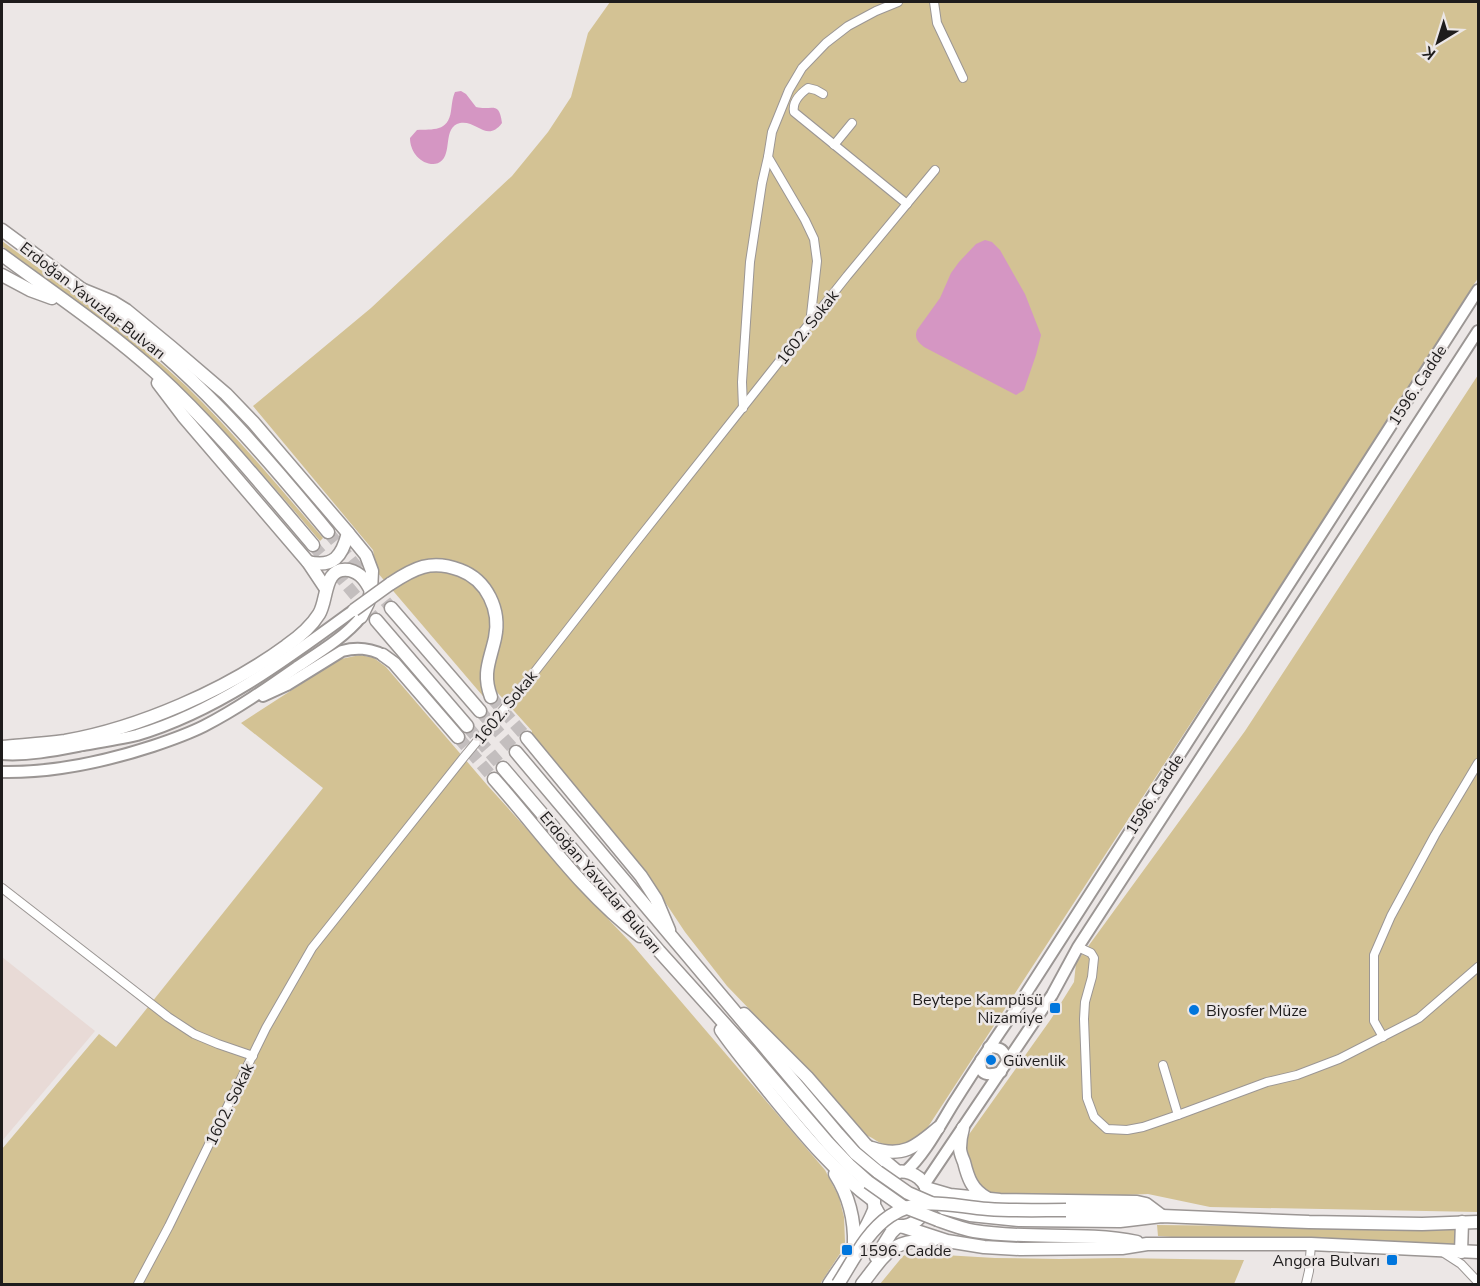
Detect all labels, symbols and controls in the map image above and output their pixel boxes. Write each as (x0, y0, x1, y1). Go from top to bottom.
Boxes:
north arrow (1408, 12, 1468, 72)
text: K (1417, 40, 1440, 65)
street label: Erdoğan Yavuzlar Bulvarı (15, 237, 170, 365)
street label: 1602. Sokak (772, 285, 845, 370)
street label: 1596. Cadde (1383, 341, 1452, 430)
street label: 1602. Sokak (469, 665, 543, 749)
street label: 1596. Cadde (1120, 750, 1189, 839)
street label: Erdoğan Yavuzlar Bulvarı (534, 807, 666, 958)
place label: Beytepe Kampüsü Nizamiye (912, 989, 1043, 1029)
place label: Biyosfer Müze (1206, 1000, 1307, 1022)
marker: Beytepe Kampüsü Nizamiye (1048, 1001, 1062, 1015)
marker: Biyosfer Müze (1187, 1003, 1201, 1017)
place label: Güvenlik (1003, 1050, 1067, 1072)
marker: Güvenlik (984, 1053, 998, 1067)
street label: 1602. Sokak (200, 1059, 260, 1149)
place label: 1596. Cadde (859, 1240, 951, 1262)
marker: 1596. Cadde (840, 1243, 854, 1257)
place label: Angora Bulvarı (1272, 1250, 1380, 1272)
marker: Angora Bulvarı (1385, 1253, 1399, 1267)

